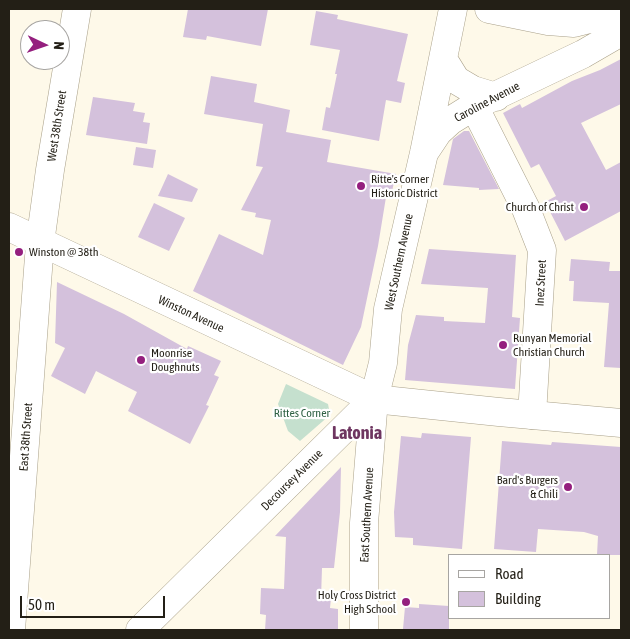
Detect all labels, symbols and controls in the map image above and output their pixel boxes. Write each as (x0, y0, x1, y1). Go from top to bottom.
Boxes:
north arrow (20, 20, 70, 70)
text: N (51, 41, 67, 50)
street label: Caroline Avenue (452, 79, 522, 125)
street label: West 38th Street (44, 89, 70, 163)
place label: Ritte's Corner Historic District (371, 172, 438, 200)
marker: Ritte's Corner Historic District (355, 180, 367, 192)
place label: Church of Christ (506, 200, 574, 214)
marker: Church of Christ (578, 201, 590, 213)
street label: West Southern Avenue (382, 212, 416, 312)
place label: Winston @ 38th (29, 245, 99, 259)
marker: Winston @ 38th (13, 246, 25, 258)
street label: Inez Street (533, 259, 549, 307)
street label: Winston Avenue (156, 292, 226, 336)
place label: Runyan Memorial Christian Church (513, 331, 591, 359)
marker: Runyan Memorial Christian Church (497, 339, 509, 351)
place label: Moonrise Doughnuts (151, 346, 199, 374)
marker: Moonrise Doughnuts (135, 354, 147, 366)
street label: East 38th Street (16, 402, 36, 472)
park label: Rittes Corner (274, 406, 330, 420)
district label: Latonia (332, 422, 382, 444)
street label: Decoursey Avenue (258, 446, 326, 514)
street label: East Southern Avenue (357, 467, 377, 563)
place label: Bard's Burgers & Chili (497, 473, 558, 501)
marker: Bard's Burgers & Chili (562, 481, 574, 493)
legend (448, 554, 610, 619)
text: Road (495, 565, 524, 582)
scale bar (22, 586, 168, 618)
place label: Holy Cross District High School (318, 588, 396, 616)
text: Building (495, 590, 541, 607)
text: 50 m (28, 596, 55, 613)
marker: Holy Cross District High School (400, 596, 412, 608)

